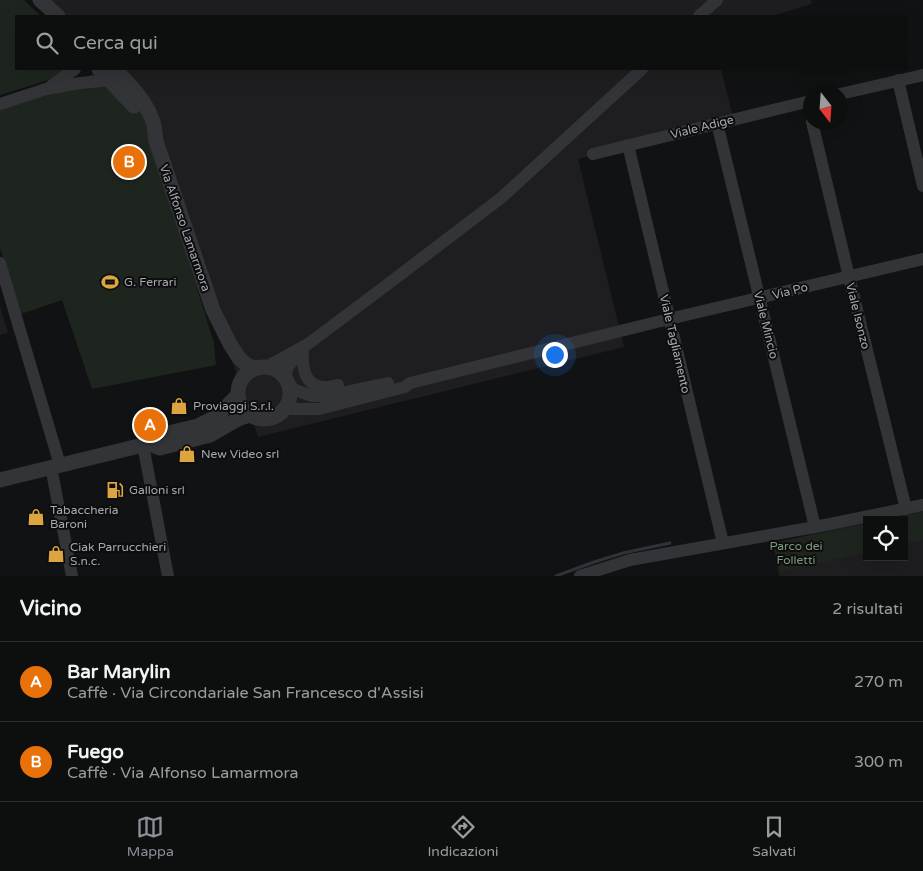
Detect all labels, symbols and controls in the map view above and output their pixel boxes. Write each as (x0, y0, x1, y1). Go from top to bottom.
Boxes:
search box (15, 15, 908, 70)
icon: search (33, 29, 61, 57)
text: Cerca qui (73, 32, 158, 54)
north arrow (803, 85, 848, 130)
street label: Viale Adige (669, 112, 735, 142)
pin: B (113, 143, 145, 181)
street label: Via Alfonso Lamarmora (157, 163, 213, 293)
sports icon: G. Ferrari (100, 272, 120, 292)
place label: G. Ferrari (124, 275, 176, 289)
street label: Via Po (771, 280, 809, 302)
street label: Viale Isonzo (843, 281, 873, 351)
street label: Viale Mincio (751, 290, 781, 360)
street label: Viale Tagliamento (657, 293, 693, 395)
your location (542, 342, 568, 368)
shop icon: Proviaggi S.r.l. (169, 396, 189, 416)
place label: Proviaggi S.r.l. (193, 399, 274, 413)
pin: A (134, 406, 166, 444)
shop icon: New Video srl (177, 444, 197, 464)
place label: New Video srl (201, 447, 279, 461)
fuel station icon: Galloni srl (105, 480, 125, 500)
place label: Galloni srl (129, 483, 185, 497)
place label: Tabaccheria Baroni (50, 503, 119, 531)
shop icon: Tabaccheria Baroni (26, 507, 46, 527)
map controls (863, 516, 908, 561)
button: locate (863, 516, 908, 561)
park label: Parco dei Folletti (769, 539, 823, 567)
place label: Ciak Parrucchieri S.n.c. (70, 540, 166, 568)
shop icon: Ciak Parrucchieri S.n.c. (46, 544, 66, 564)
text: Vicino (20, 596, 82, 621)
text: 2 risultati (832, 599, 903, 619)
text: Bar Marylin (67, 661, 171, 683)
text: A (30, 672, 42, 692)
text: 270 m (854, 672, 903, 692)
text: Caffè · Via Circondariale San Francesco d'Assisi (67, 683, 424, 703)
text: Fuego (67, 741, 124, 763)
text: B (30, 752, 42, 772)
text: 300 m (854, 752, 903, 772)
text: Caffè · Via Alfonso Lamarmora (67, 763, 299, 783)
tab: Mappa (127, 813, 174, 860)
tab: Indicazioni (428, 813, 499, 860)
tab: Salvati (752, 813, 796, 860)

